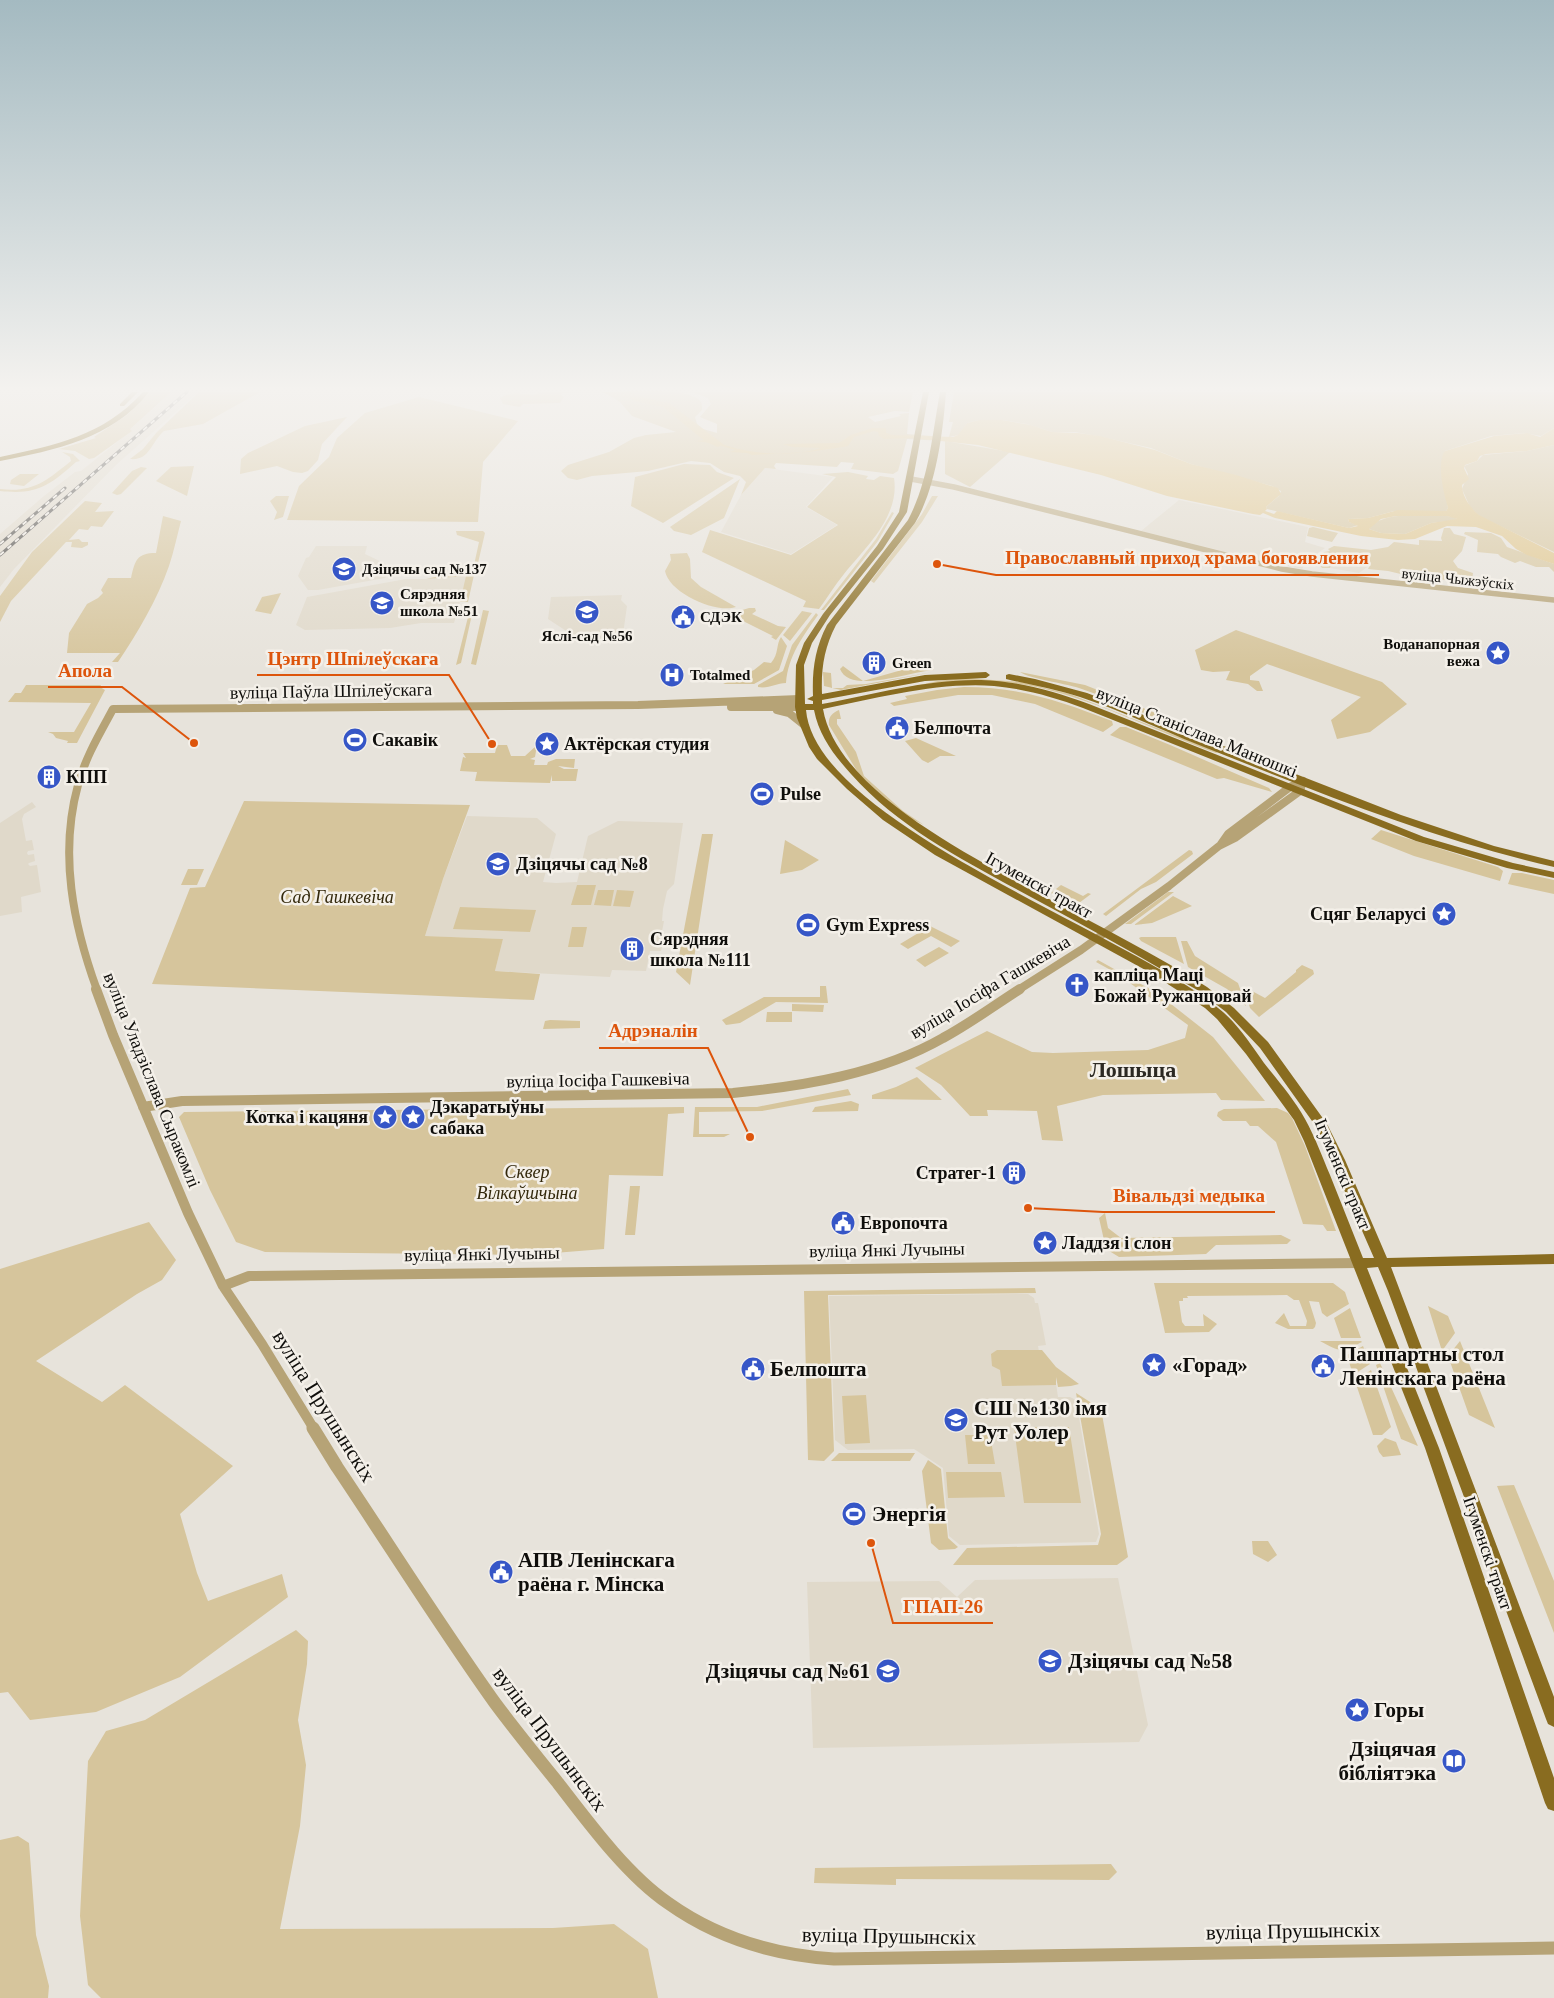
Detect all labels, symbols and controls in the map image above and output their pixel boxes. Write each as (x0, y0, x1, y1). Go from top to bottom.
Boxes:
callout: Православный приход храма богоявления (996, 541, 1379, 575)
text: Православный приход храма богоявления (1005, 547, 1369, 568)
school or university icon: Дзіцячы сад №137 (331, 556, 357, 582)
place label: Дзіцячы сад №137 (362, 561, 487, 577)
street label: вуліца Чыжэўскіх (1401, 565, 1516, 593)
place label: Сярэдняя школа №51 (400, 586, 478, 619)
school or university icon: Сярэдняя школа №51 (369, 590, 395, 616)
school or university icon: Яслі-сад №56 (574, 599, 600, 625)
public building icon: СДЭК (670, 604, 696, 630)
place label: СДЭК (700, 609, 742, 625)
place label: Яслі-сад №56 (542, 628, 633, 644)
place label: Воданапорная вежа (1383, 636, 1480, 669)
place icon: Воданапорная вежа (1485, 640, 1511, 666)
callout: Цэнтр Шпілеўскага (257, 641, 449, 675)
text: Цэнтр Шпілеўскага (267, 648, 439, 669)
building icon: Green (861, 650, 887, 676)
callout: Апола (48, 653, 122, 687)
place label: Green (892, 655, 932, 671)
text: Апола (58, 660, 113, 681)
hospital icon: Totalmed (659, 662, 685, 688)
place label: Totalmed (690, 667, 751, 683)
street label: вуліца Паўла Шпілеўскага (230, 679, 432, 703)
street label: вуліца Станіслава Манюшкі (1094, 682, 1300, 782)
public building icon: Белпочта (884, 715, 910, 741)
place label: Белпочта (914, 718, 991, 738)
sports icon: Сакавік (342, 727, 368, 753)
place label: Сакавік (372, 730, 439, 750)
place icon: Актёрская студия (534, 731, 560, 757)
place label: Актёрская студия (564, 734, 709, 754)
building icon: КПП (36, 764, 62, 790)
place label: КПП (66, 767, 107, 787)
sports icon: Pulse (749, 781, 775, 807)
place label: Pulse (780, 784, 821, 804)
street label: Ігуменскі тракт (982, 847, 1096, 923)
school or university icon: Дзіцячы сад №8 (485, 851, 511, 877)
place label: Дзіцячы сад №8 (516, 854, 648, 874)
park label: Сад Гашкевіча (280, 887, 394, 907)
place icon: Сцяг Беларусі (1431, 901, 1457, 927)
place label: Сцяг Беларусі (1310, 904, 1426, 924)
sports icon: Gym Express (795, 912, 821, 938)
place label: Gym Express (826, 915, 929, 935)
place label: Сярэдняя школа №111 (650, 929, 751, 970)
street label: вуліца Іосіфа Гашкевіча (906, 931, 1074, 1043)
building icon: Сярэдняя школа №111 (619, 936, 645, 962)
place label: капліца Маці Божай Ружанцовай (1094, 965, 1252, 1006)
street label: вуліца Уладзіслава Сыракомлі (100, 970, 204, 1190)
church icon: капліца Маці Божай Ружанцовай (1064, 972, 1090, 998)
callout: Адрэналін (599, 1014, 708, 1048)
text: Адрэналін (608, 1020, 698, 1041)
district label: Лошыца (1090, 1057, 1176, 1082)
street label: вуліца Іосіфа Гашкевіча (506, 1068, 690, 1092)
place label: Дэкаратыўны сабака (430, 1097, 544, 1138)
place icon: Котка і кацяня (372, 1104, 398, 1130)
place icon: Дэкаратыўны сабака (400, 1104, 426, 1130)
place label: Котка і кацяня (246, 1107, 368, 1127)
street label: Ігуменскі тракт (1311, 1115, 1375, 1233)
building icon: Стратег-1 (1001, 1160, 1027, 1186)
park label: Сквер Вілкаўшчына (476, 1162, 578, 1203)
place label: Стратег-1 (916, 1163, 996, 1183)
callout: Вівальдзі медыка (1103, 1178, 1275, 1212)
text: Вівальдзі медыка (1113, 1185, 1265, 1206)
public building icon: Европочта (830, 1210, 856, 1236)
place label: Европочта (860, 1213, 948, 1233)
place icon: Ладдзя і слон (1032, 1230, 1058, 1256)
place label: Ладдзя і слон (1062, 1233, 1171, 1253)
street label: вуліца Янкі Лучыны (809, 1239, 965, 1261)
street label: вуліца Янкі Лучыны (404, 1243, 560, 1265)
street label: вуліца Прушынскіх (268, 1326, 381, 1487)
place label: Пашпартны стол Ленінскага раёна (1340, 1342, 1506, 1390)
place icon: «Горад» (1141, 1352, 1167, 1378)
place label: «Горад» (1172, 1353, 1248, 1377)
public building icon: Пашпартны стол Ленінскага раёна (1310, 1353, 1336, 1379)
public building icon: Белпошта (740, 1356, 766, 1382)
place label: Белпошта (770, 1357, 867, 1381)
place label: СШ №130 імя Рут Уолер (974, 1396, 1107, 1444)
school or university icon: СШ №130 імя Рут Уолер (943, 1407, 969, 1433)
street label: Ігуменскі тракт (1459, 1494, 1517, 1613)
sports icon: Энергія (841, 1501, 867, 1527)
place label: Энергія (872, 1502, 946, 1526)
place label: АПВ Ленінскага раёна г. Мінска (518, 1548, 675, 1596)
public building icon: АПВ Ленінскага раёна г. Мінска (488, 1559, 514, 1585)
callout: ГПАП-26 (893, 1589, 993, 1623)
text: ГПАП-26 (903, 1596, 983, 1617)
school or university icon: Дзіцячы сад №58 (1037, 1648, 1063, 1674)
place label: Дзіцячы сад №58 (1068, 1649, 1232, 1673)
school or university icon: Дзіцячы сад №61 (875, 1658, 901, 1684)
place label: Дзіцячы сад №61 (706, 1659, 870, 1683)
street label: вуліца Прушынскіх (488, 1662, 612, 1816)
place icon: Горы (1344, 1697, 1370, 1723)
place label: Горы (1374, 1698, 1424, 1722)
place label: Дзіцячая бібліятэка (1339, 1737, 1436, 1785)
library icon: Дзіцячая бібліятэка (1441, 1748, 1467, 1774)
street label: вуліца Прушынскіх (1206, 1917, 1381, 1945)
street label: вуліца Прушынскіх (802, 1922, 977, 1950)

